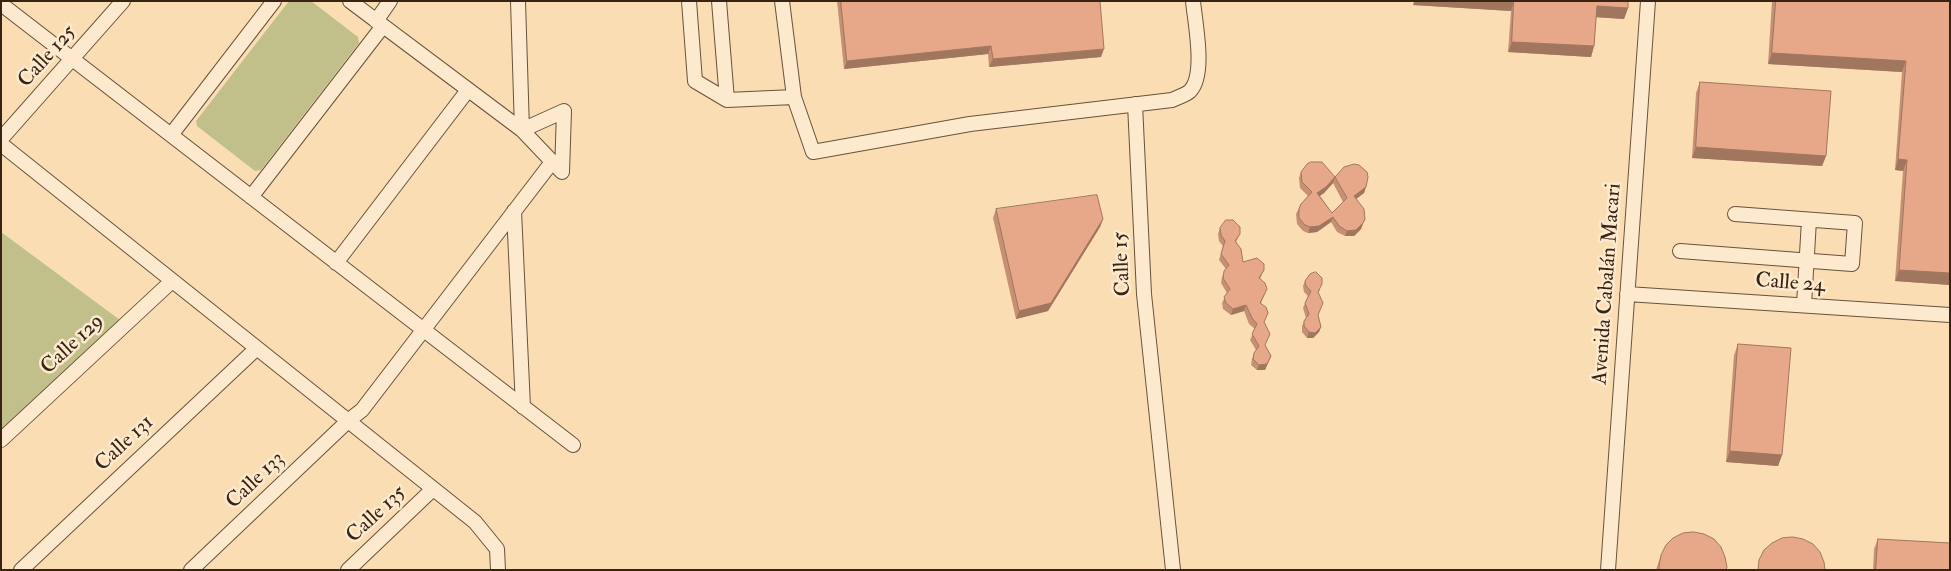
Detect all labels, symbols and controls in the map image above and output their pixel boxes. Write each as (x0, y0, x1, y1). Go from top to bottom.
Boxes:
street label: Calle 125 (14, 21, 82, 93)
street label: Avenida Cabalán Macari (1588, 183, 1628, 385)
street label: Calle 15 (1109, 231, 1137, 297)
street label: Calle 24 (1754, 269, 1826, 299)
street label: Calle 129 (36, 310, 110, 380)
street label: Calle 131 (90, 411, 160, 477)
street label: Calle 133 (222, 447, 290, 515)
street label: Calle 135 (342, 481, 412, 549)

